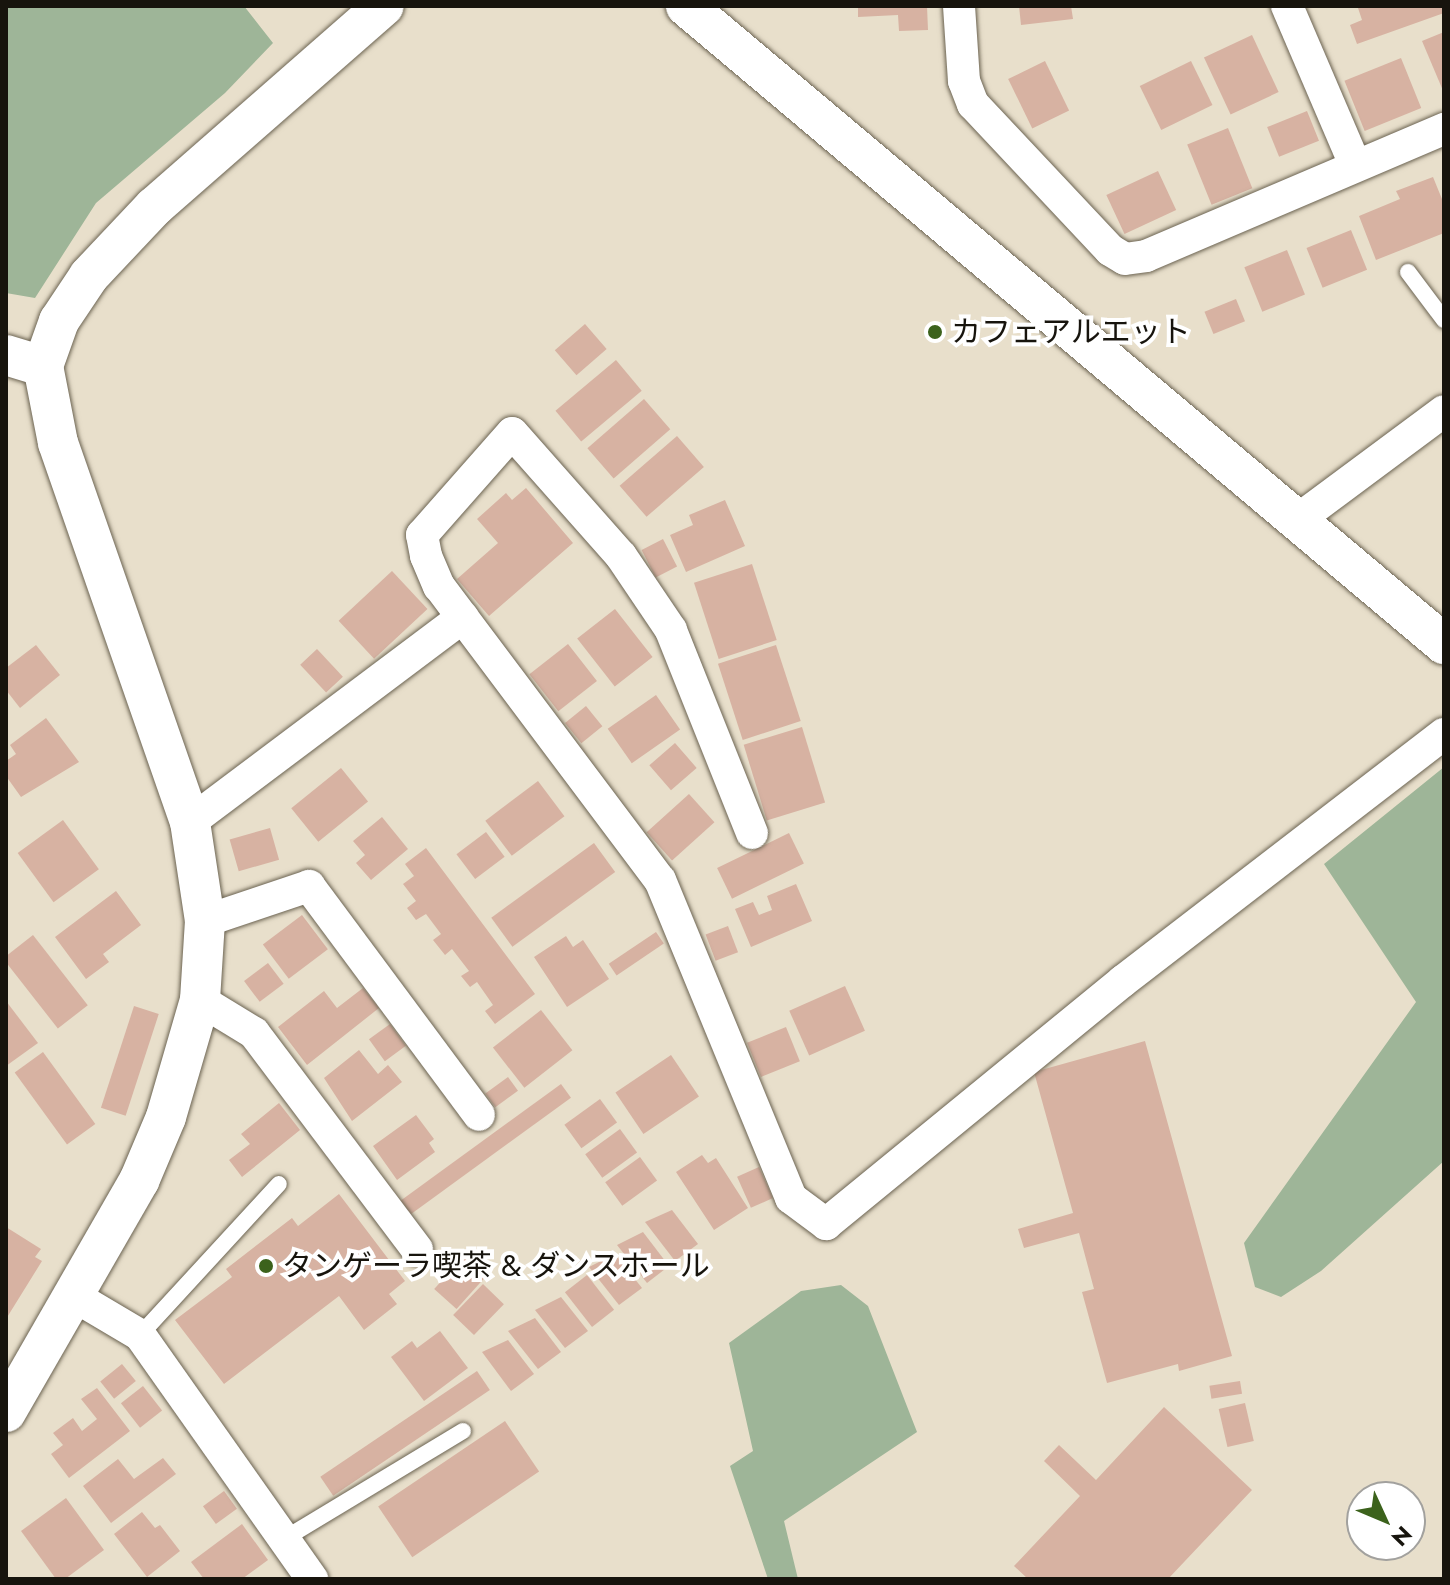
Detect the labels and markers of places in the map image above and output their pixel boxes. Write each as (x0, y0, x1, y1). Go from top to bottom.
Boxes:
place label: カフェアルエット (951, 314, 1191, 350)
marker: カフェアルエット (926, 323, 944, 341)
place label: タンゲーラ喫茶 & ダンスホール (282, 1248, 710, 1284)
marker: タンゲーラ喫茶 & ダンスホール (257, 1257, 275, 1275)

